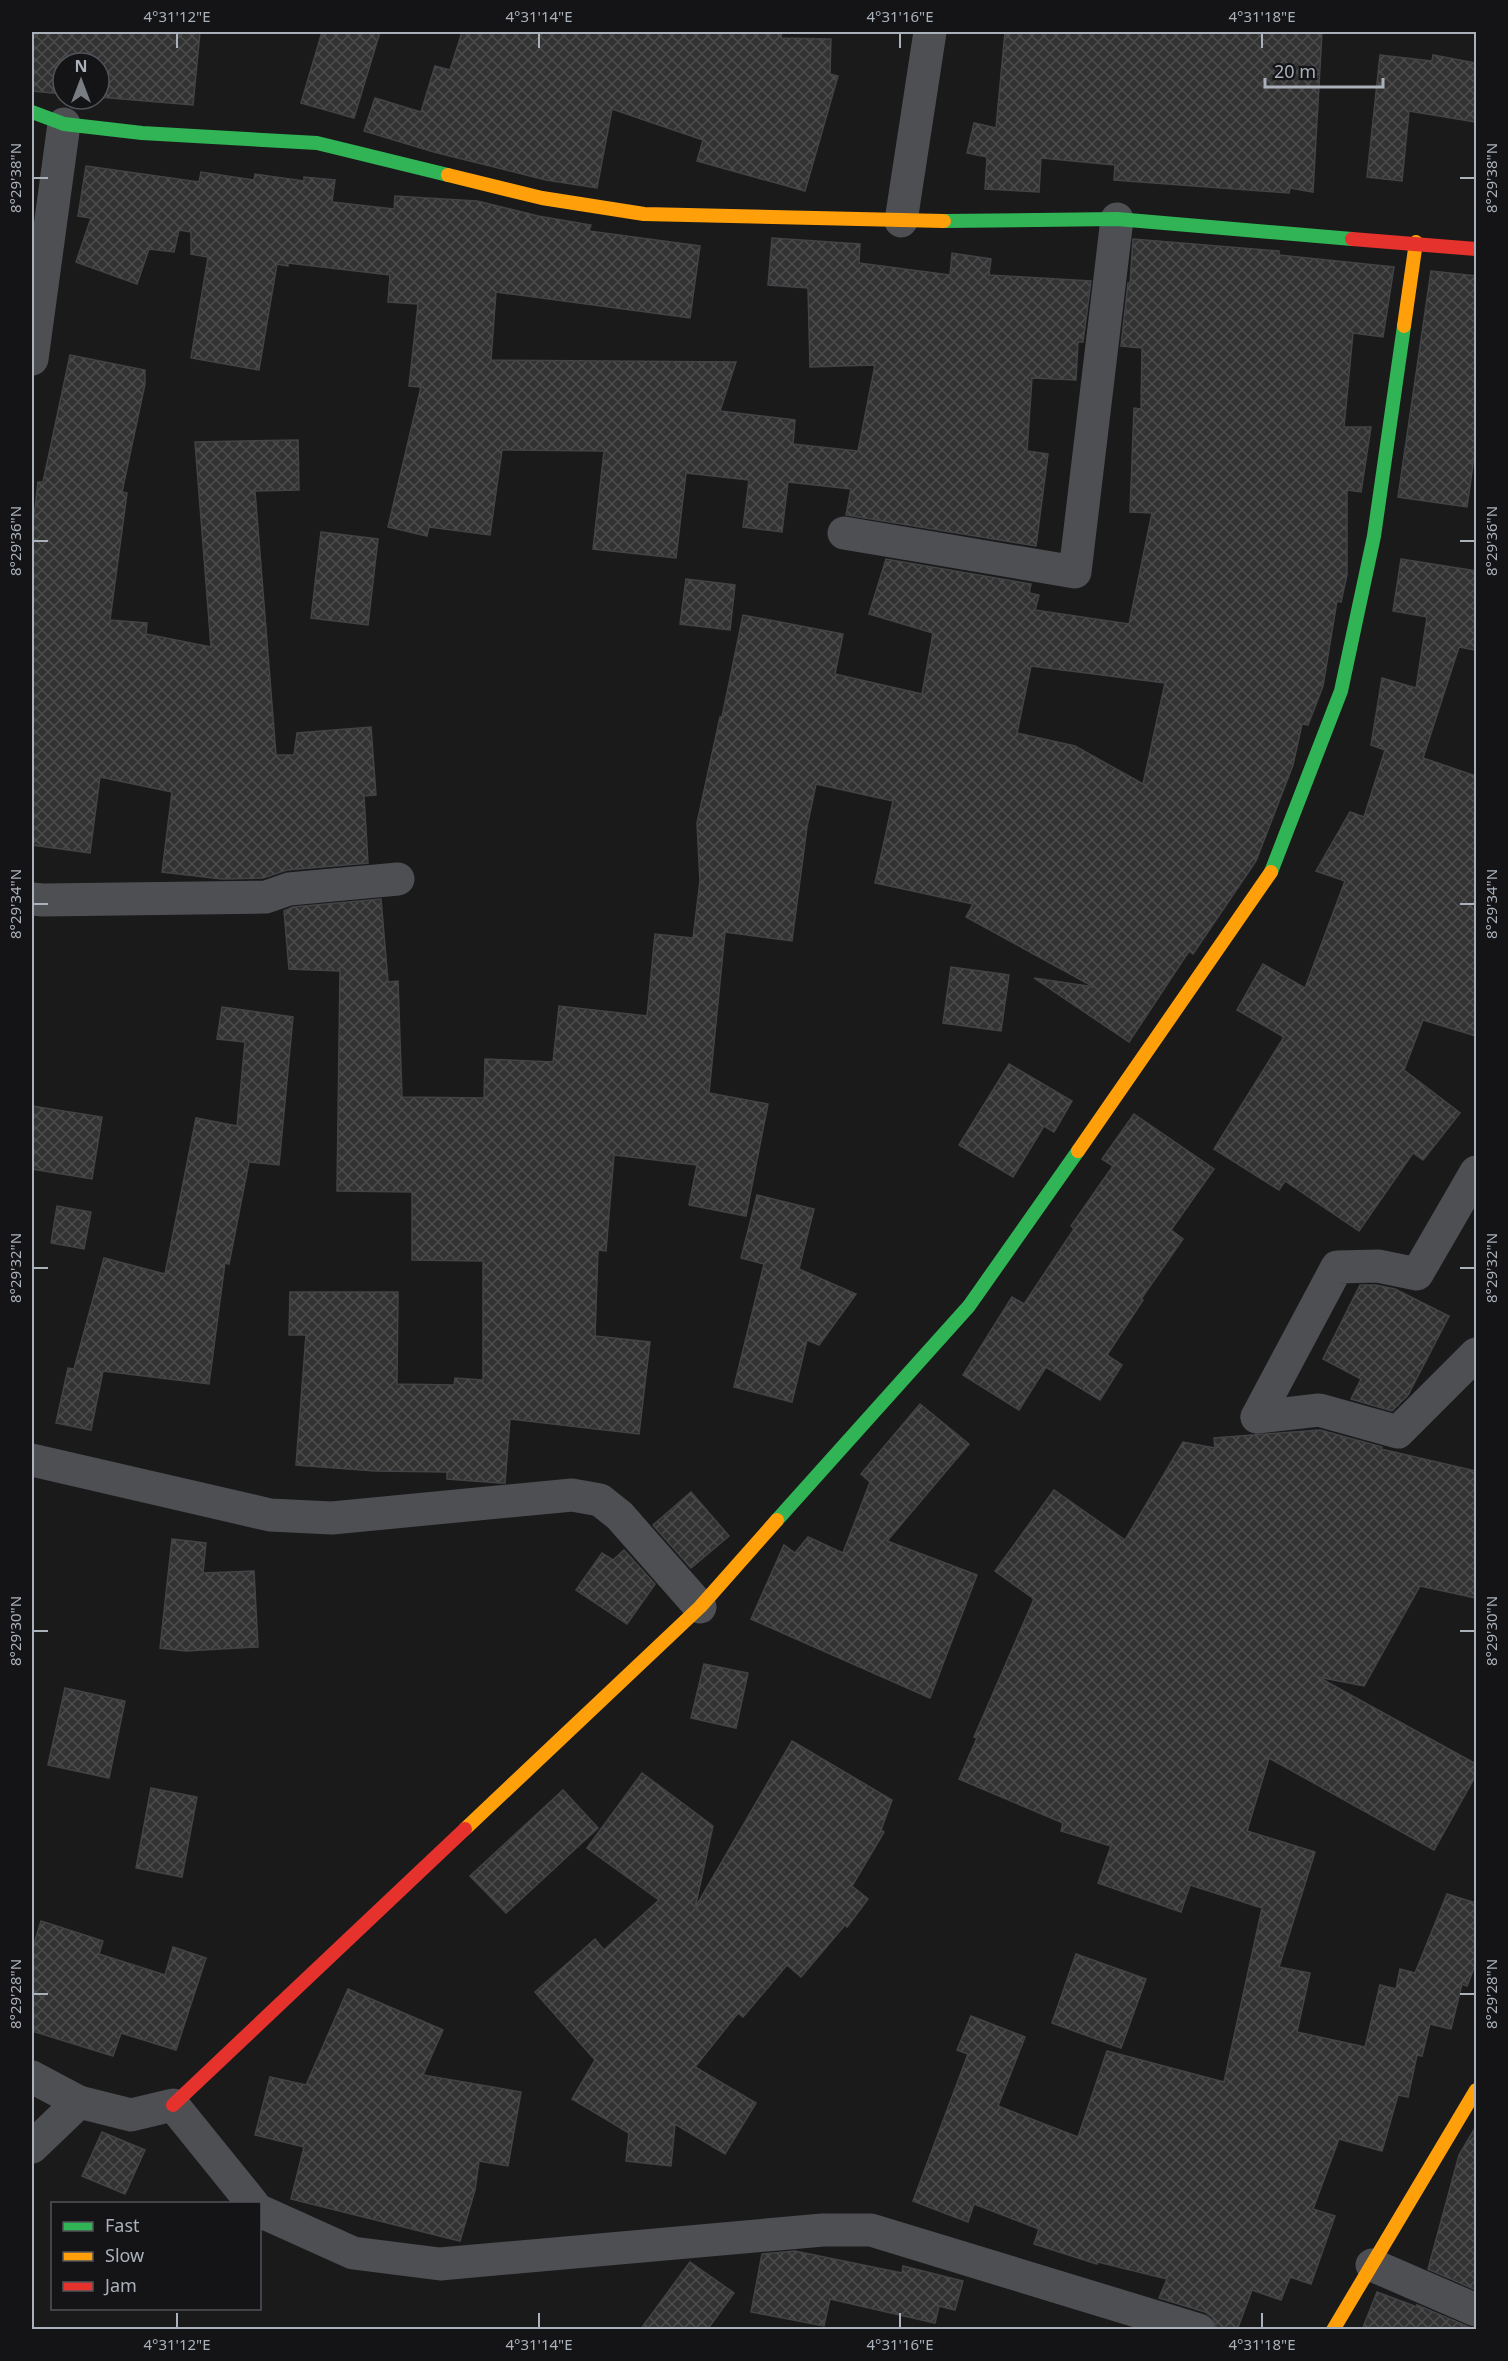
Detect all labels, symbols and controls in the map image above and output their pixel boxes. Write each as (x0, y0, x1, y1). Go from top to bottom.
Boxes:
text: 4°31'12"E (143, 6, 211, 26)
text: 4°31'14"E (505, 6, 573, 26)
text: 4°31'16"E (866, 6, 934, 26)
text: 4°31'18"E (1228, 6, 1296, 26)
north arrow (51, 51, 111, 111)
scale bar (1265, 51, 1384, 89)
text: N (74, 55, 88, 77)
text: 20 m (1274, 59, 1316, 83)
text: 8°29'38"N (5, 143, 25, 213)
text: 8°29'38"N (1481, 143, 1501, 213)
text: 8°29'36"N (5, 506, 25, 576)
text: 8°29'36"N (1481, 506, 1501, 576)
text: 8°29'34"N (5, 869, 25, 939)
text: 8°29'34"N (1481, 869, 1501, 939)
text: 8°29'32"N (5, 1233, 25, 1303)
text: 8°29'32"N (1481, 1233, 1501, 1303)
text: 8°29'30"N (5, 1596, 25, 1666)
text: 8°29'30"N (1481, 1596, 1501, 1666)
text: 8°29'28"N (5, 1959, 25, 2029)
text: 8°29'28"N (1481, 1959, 1501, 2029)
legend (51, 2202, 261, 2310)
text: Fast (105, 2213, 140, 2237)
text: Slow (105, 2243, 144, 2267)
text: Jam (103, 2273, 137, 2297)
text: 4°31'12"E (143, 2334, 211, 2354)
text: 4°31'14"E (505, 2334, 573, 2354)
text: 4°31'16"E (866, 2334, 934, 2354)
text: 4°31'18"E (1228, 2334, 1296, 2354)

